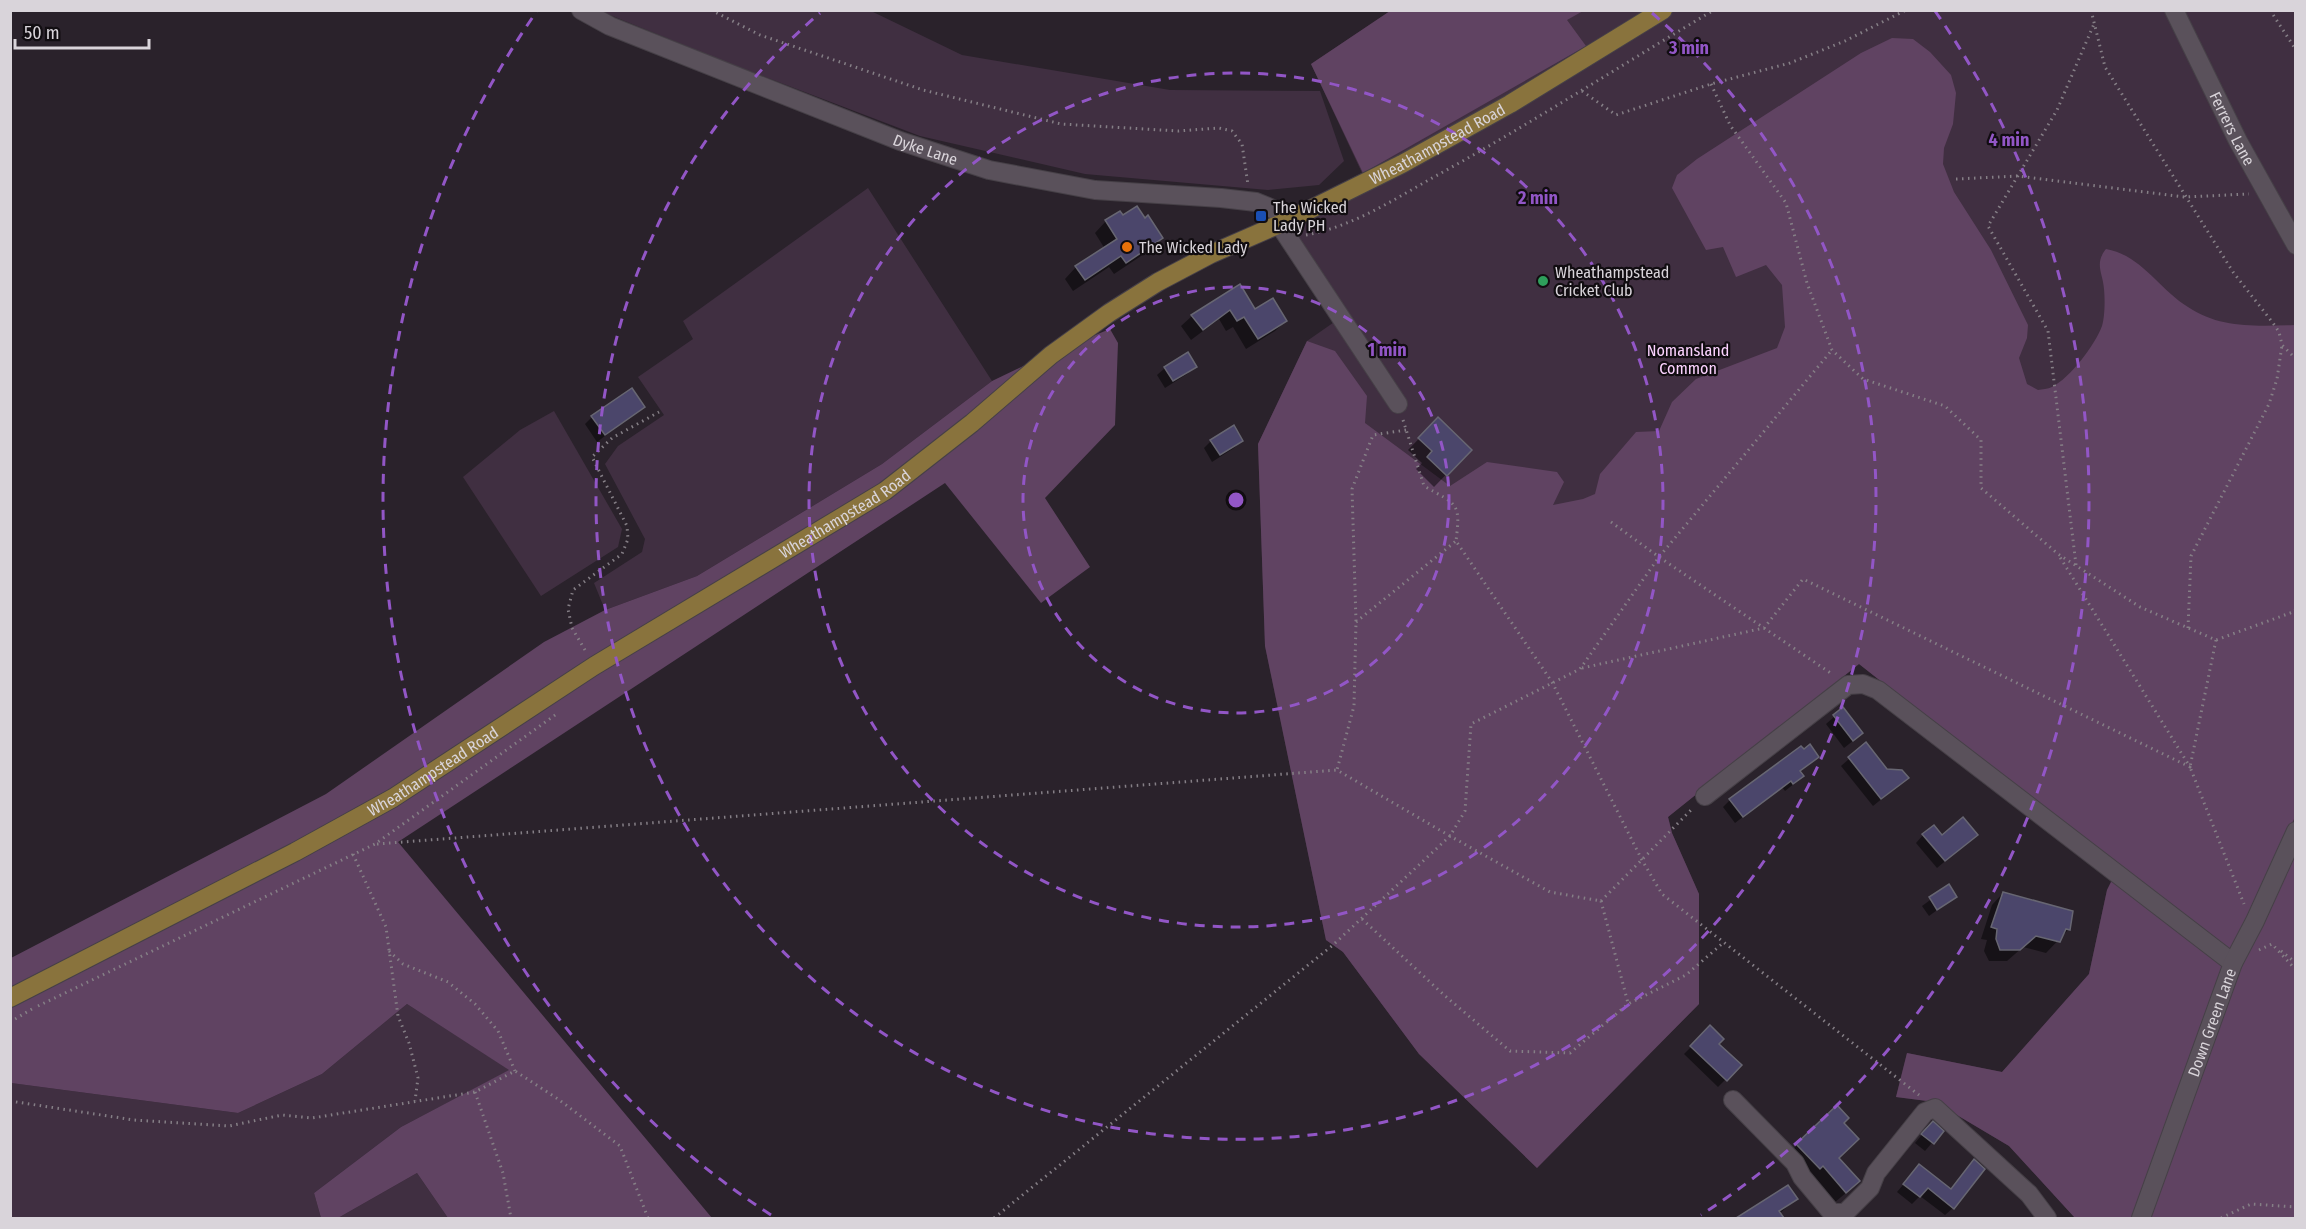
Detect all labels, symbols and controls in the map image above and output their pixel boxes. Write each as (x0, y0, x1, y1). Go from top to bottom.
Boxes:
scale bar (15, 12, 148, 50)
text: 50 m (24, 22, 60, 44)
text: 3 min (1668, 37, 1709, 59)
street label: Ferrers Lane (2205, 89, 2259, 169)
street label: Wheathampstead Road (1366, 100, 1508, 189)
text: 4 min (1989, 129, 2029, 151)
street label: Dyke Lane (890, 130, 960, 169)
text: 2 min (1517, 187, 1558, 209)
place label: The Wicked Lady PH (1273, 198, 1347, 235)
marker: The Wicked Lady PH (1254, 209, 1268, 223)
place label: The Wicked Lady (1139, 238, 1248, 257)
marker: The Wicked Lady (1120, 240, 1134, 254)
place label: Wheathampstead Cricket Club (1555, 263, 1669, 300)
marker: Wheathampstead Cricket Club (1536, 274, 1550, 288)
text: 1 min (1367, 339, 1407, 361)
park label: Nomansland Common (1647, 341, 1729, 378)
street label: Wheathampstead Road (776, 466, 914, 562)
centre of rings (1226, 490, 1246, 510)
street label: Wheathampstead Road (364, 723, 502, 820)
street label: Down Green Lane (2184, 966, 2240, 1079)

